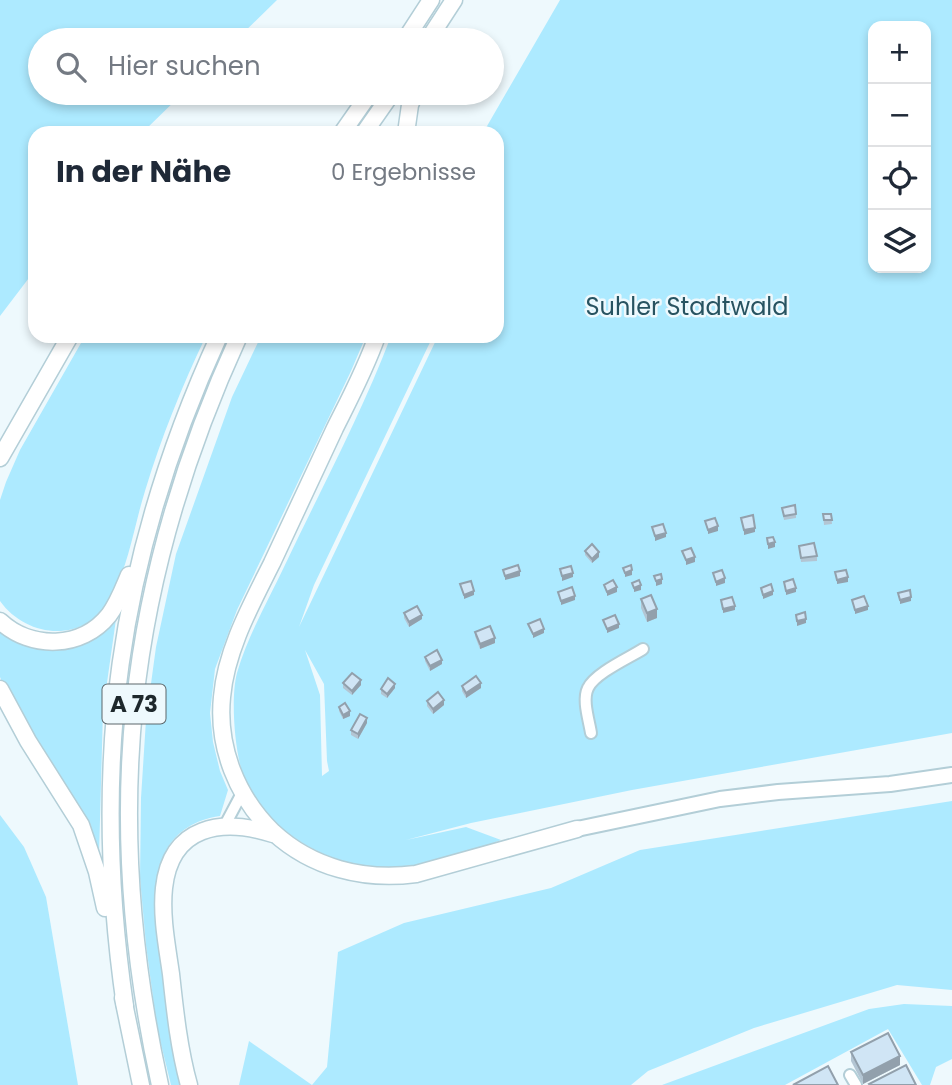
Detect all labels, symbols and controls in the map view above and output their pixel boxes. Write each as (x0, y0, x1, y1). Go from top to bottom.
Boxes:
map controls (868, 21, 931, 273)
button: + (868, 21, 931, 84)
search box (28, 28, 504, 105)
icon: search (52, 48, 90, 86)
text: Hier suchen (108, 48, 261, 84)
button: − (868, 84, 931, 147)
button: locate (868, 147, 931, 210)
text: In der Nähe (56, 150, 231, 193)
text: 0 Ergebnisse (331, 156, 476, 188)
button: layers (868, 210, 931, 273)
park label: Suhler Stadtwald (586, 290, 789, 323)
road number: A 73 (102, 684, 166, 724)

